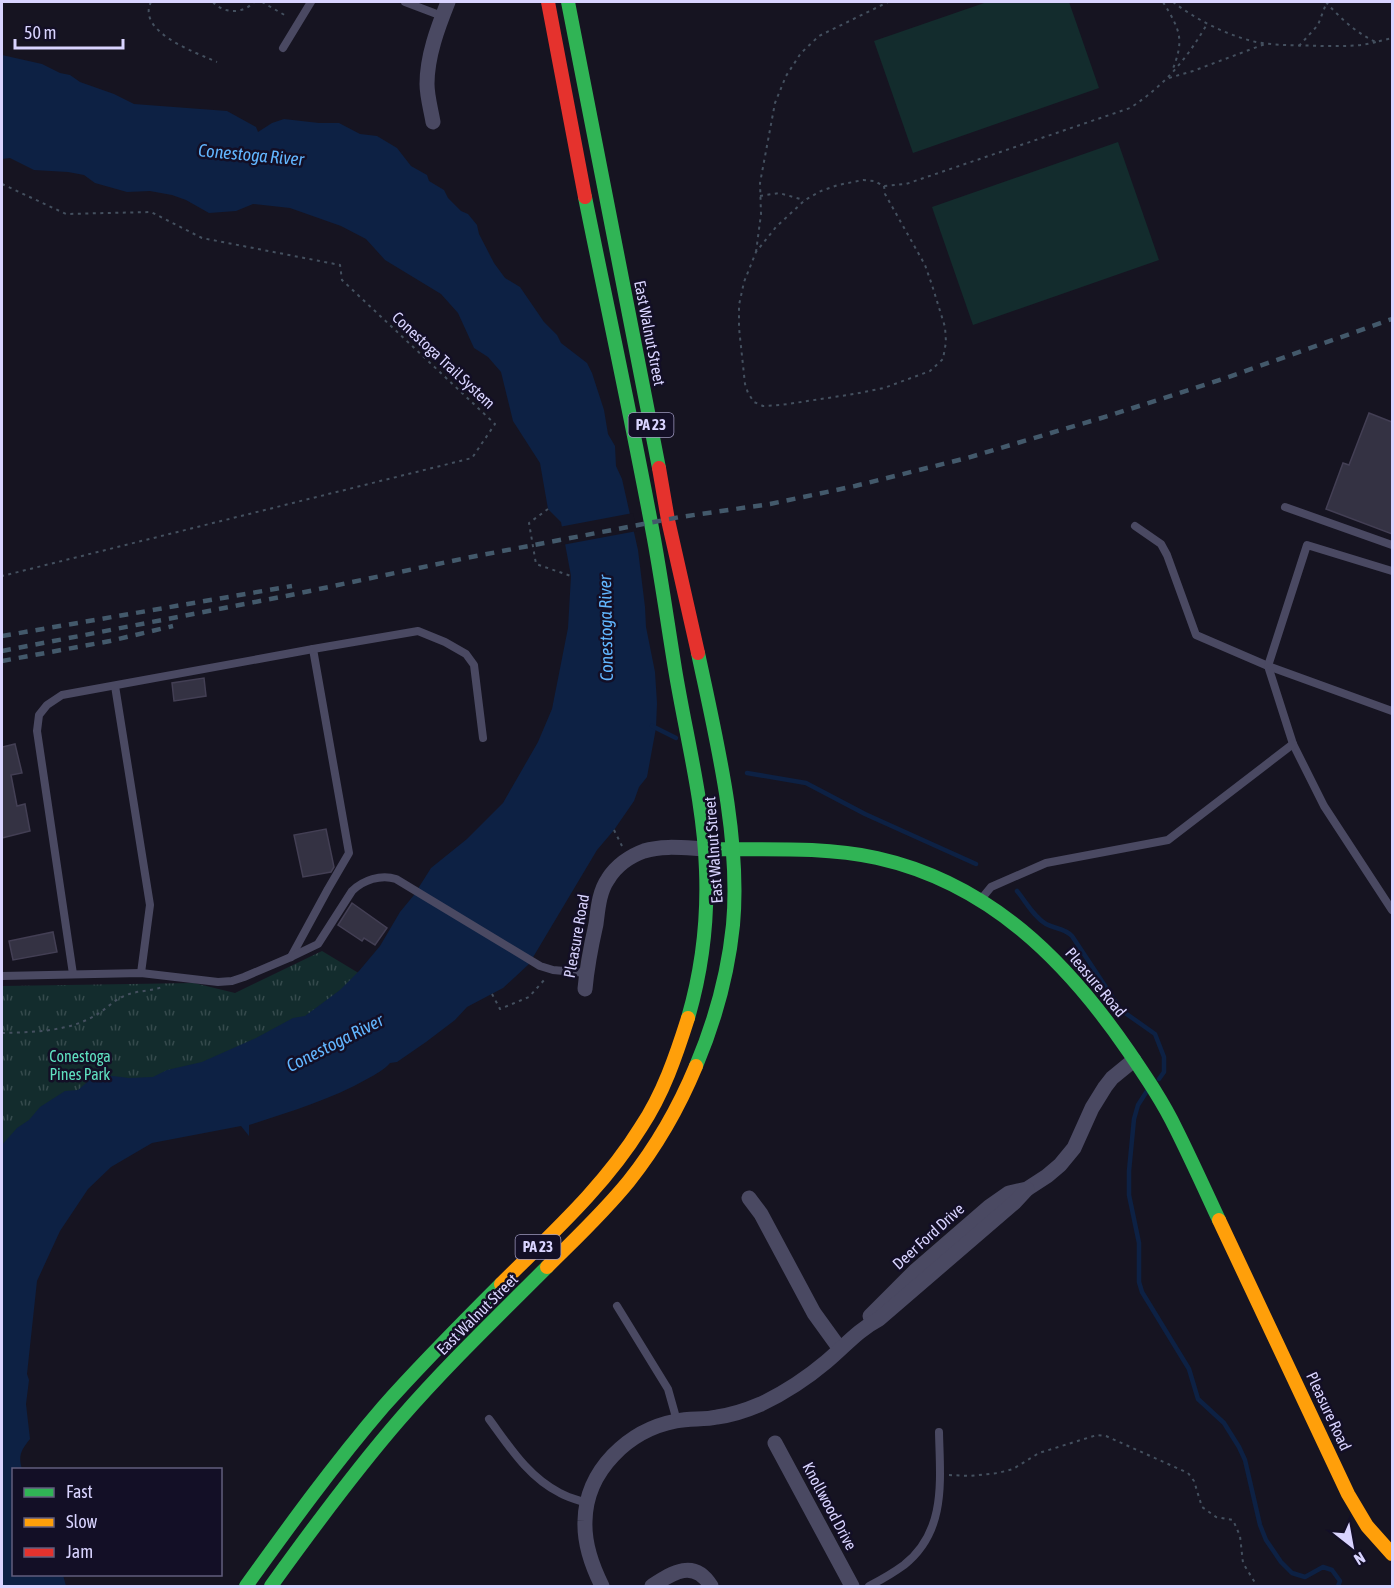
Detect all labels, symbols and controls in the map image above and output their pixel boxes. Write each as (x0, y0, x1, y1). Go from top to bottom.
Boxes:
scale bar (15, 12, 123, 50)
text: 50 m (24, 22, 56, 43)
water label: Conestoga River (197, 139, 305, 170)
street label: East Walnut Street (631, 279, 669, 388)
street label: Conestoga Trail System (388, 308, 499, 413)
road number: PA 23 (628, 413, 674, 437)
water label: Conestoga River (594, 574, 617, 681)
street label: East Walnut Street (700, 796, 726, 904)
street label: Pleasure Road (560, 893, 592, 979)
street label: Pleasure Road (1062, 944, 1130, 1020)
water label: Conestoga River (283, 1009, 387, 1076)
park label: Conestoga Pines Park (49, 1047, 111, 1083)
street label: Deer Ford Drive (889, 1199, 967, 1273)
road number: PA 23 (516, 1235, 560, 1259)
street label: East Walnut Street (433, 1270, 521, 1358)
street label: Pleasure Road (1303, 1369, 1355, 1453)
street label: Knollwood Drive (799, 1459, 861, 1553)
legend (12, 1468, 222, 1576)
text: Fast (66, 1481, 93, 1502)
text: Slow (66, 1511, 97, 1532)
north arrow (1322, 1516, 1382, 1576)
text: Jam (66, 1541, 93, 1562)
text: N (1351, 1549, 1368, 1569)

